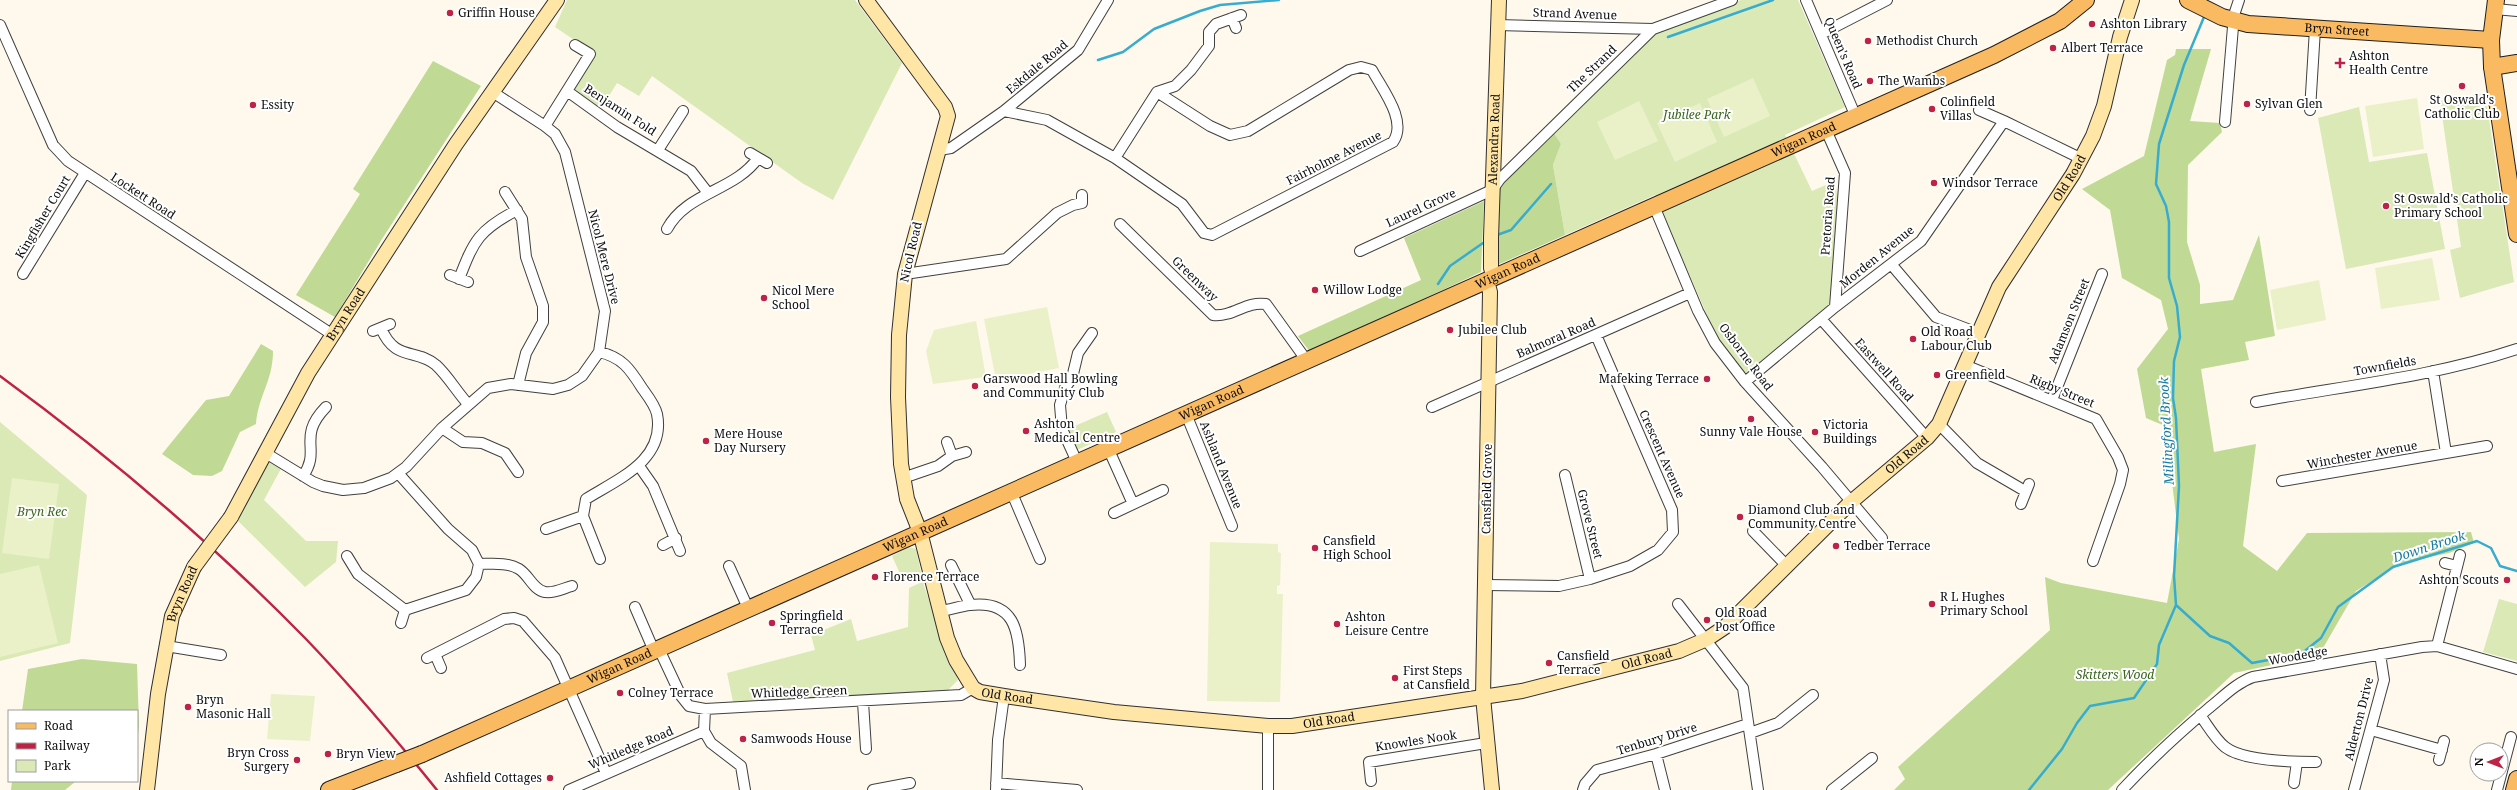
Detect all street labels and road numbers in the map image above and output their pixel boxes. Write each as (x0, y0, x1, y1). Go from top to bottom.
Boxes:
street label: Strand Avenue (1533, 4, 1617, 23)
street label: Queen's Road (1821, 14, 1867, 92)
street label: Bryn Street (2304, 19, 2370, 40)
street label: Eskdale Road (1002, 35, 1072, 98)
street label: The Strand (1563, 40, 1621, 96)
street label: Benjamin Fold (581, 80, 660, 140)
street label: Alexandra Road (1484, 93, 1504, 186)
street label: Wigan Road (1768, 117, 1839, 161)
street label: Fairholme Avenue (1283, 126, 1384, 189)
street label: Old Road (2048, 151, 2090, 205)
street label: Lockett Road (108, 168, 179, 223)
street label: Kingfisher Court (11, 172, 74, 262)
street label: Pretoria Road (1816, 175, 1839, 256)
street label: Laurel Grove (1383, 184, 1458, 231)
street label: Nicol Mere Drive (584, 208, 624, 306)
street label: Nicol Road (895, 219, 926, 284)
street label: Morden Avenue (1836, 221, 1918, 292)
street label: Wigan Road (1472, 249, 1543, 293)
street label: Greenway (1168, 252, 1222, 305)
street label: Adamson Street (2044, 276, 2093, 366)
street label: Bryn Road (322, 284, 369, 344)
street label: Balmoral Road (1514, 313, 1599, 362)
street label: Osborne Road (1715, 319, 1778, 394)
street label: Eastwell Road (1851, 334, 1918, 406)
street label: Townfields (2353, 352, 2417, 379)
street label: Rigby Street (2027, 370, 2097, 411)
street label: Wigan Road (1176, 380, 1247, 424)
street label: Crescent Avenue (1635, 407, 1690, 501)
street label: Ashland Avenue (1196, 418, 1247, 511)
street label: Old Road (1881, 431, 1932, 478)
street label: Winchester Avenue (2305, 436, 2418, 473)
street label: Cansfield Grove (1477, 444, 1496, 534)
street label: Grove Street (1574, 487, 1607, 560)
street label: Wigan Road (880, 512, 951, 556)
street label: Bryn Road (162, 562, 202, 623)
street label: Woodedge (2267, 642, 2329, 669)
street label: Wigan Road (584, 644, 655, 688)
street label: Old Road (1619, 644, 1675, 673)
street label: Alderton Drive (2340, 675, 2377, 762)
street label: Whitledge Green (750, 681, 848, 702)
street label: Old Road (980, 683, 1035, 708)
street label: Old Road (1302, 707, 1356, 732)
street label: Tenbury Drive (1615, 718, 1699, 759)
street label: Whitledge Road (586, 722, 676, 773)
street label: Knowles Nook (1374, 726, 1459, 755)

